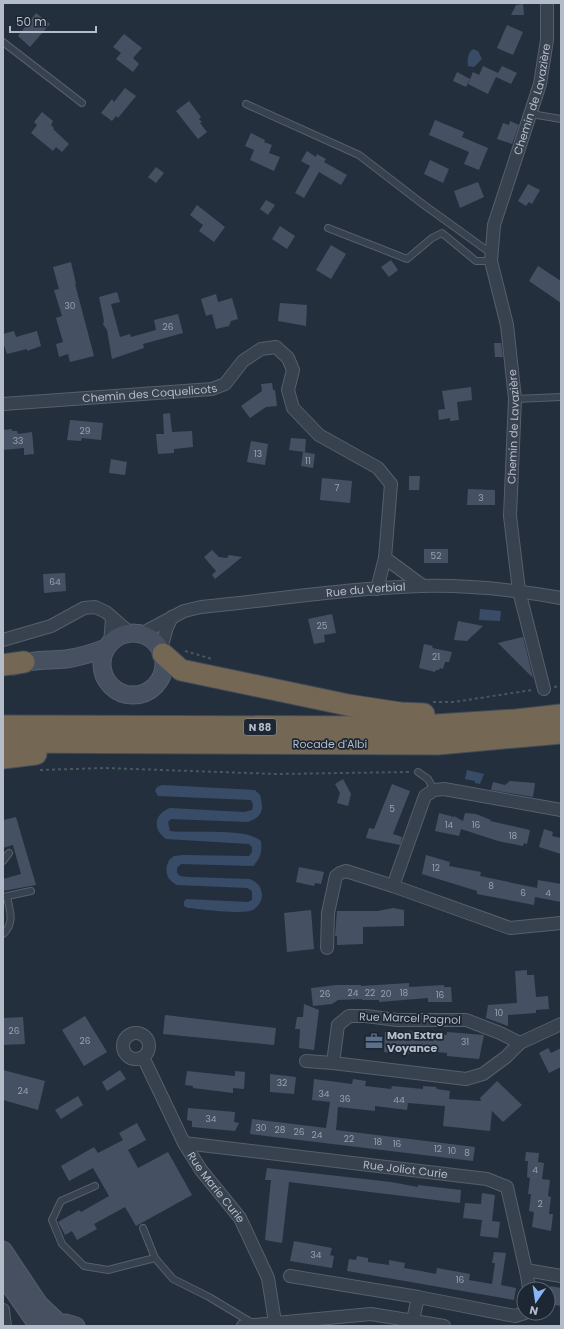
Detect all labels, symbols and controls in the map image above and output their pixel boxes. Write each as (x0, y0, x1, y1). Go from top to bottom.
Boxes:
scale bar (10, 8, 96, 34)
text: 50 m (16, 13, 47, 30)
street label: Chemin de Lavazière (509, 42, 554, 157)
house number: 30 (65, 300, 76, 312)
house number: 26 (163, 321, 174, 333)
street label: Chemin de Lavazière (503, 368, 523, 485)
street label: Chemin des Coquelicots (82, 380, 220, 406)
house number: 29 (80, 425, 91, 437)
house number: 33 (13, 435, 23, 447)
house number: 13 (254, 448, 262, 460)
house number: 11 (305, 455, 311, 467)
house number: 7 (335, 482, 340, 494)
house number: 3 (478, 492, 484, 504)
house number: 52 (431, 550, 441, 562)
house number: 64 (49, 576, 61, 588)
street label: Rue du Verbial (325, 579, 406, 601)
house number: 25 (317, 620, 328, 632)
house number: 21 (432, 651, 440, 663)
road number: N 88 (244, 719, 276, 735)
street label: Rocade d'Albi (293, 736, 368, 752)
house number: 5 (389, 803, 395, 815)
house number: 14 (445, 819, 454, 831)
house number: 16 (472, 819, 481, 831)
house number: 18 (509, 830, 518, 842)
house number: 12 (432, 862, 440, 874)
house number: 8 (488, 880, 494, 892)
house number: 6 (520, 887, 526, 899)
house number: 4 (545, 887, 551, 899)
house number: 24 (348, 987, 359, 999)
house number: 22 (365, 987, 375, 999)
house number: 18 (400, 987, 409, 999)
house number: 26 (320, 988, 331, 1000)
house number: 20 (381, 988, 392, 1000)
house number: 16 (436, 989, 445, 1001)
house number: 10 (495, 1007, 504, 1019)
street label: Rue Marcel Pagnol (359, 1008, 461, 1028)
house number: 26 (9, 1025, 20, 1037)
place label: Mon Extra Voyance (387, 1027, 443, 1056)
office icon: Mon Extra Voyance (364, 1031, 384, 1051)
house number: 26 (80, 1035, 91, 1047)
house number: 31 (461, 1036, 469, 1048)
house number: 32 (277, 1077, 287, 1089)
house number: 24 (18, 1085, 29, 1097)
house number: 34 (319, 1088, 330, 1100)
house number: 36 (339, 1093, 351, 1105)
house number: 44 (393, 1094, 405, 1106)
house number: 34 (206, 1113, 217, 1125)
house number: 30 (256, 1122, 267, 1134)
house number: 28 (275, 1124, 286, 1136)
house number: 26 (294, 1126, 305, 1138)
house number: 24 (312, 1129, 323, 1141)
house number: 22 (344, 1133, 354, 1145)
house number: 18 (374, 1136, 383, 1148)
house number: 16 (393, 1138, 402, 1150)
house number: 12 (434, 1143, 442, 1155)
house number: 10 (448, 1145, 457, 1157)
house number: 8 (464, 1147, 470, 1159)
street label: Rue Marie Curie (183, 1149, 249, 1225)
street label: Rue Joliot Curie (362, 1156, 449, 1182)
house number: 4 (532, 1164, 538, 1176)
house number: 2 (537, 1198, 543, 1210)
house number: 34 (311, 1249, 322, 1261)
house number: 16 (456, 1274, 465, 1286)
north arrow (516, 1281, 556, 1321)
text: N (528, 1302, 540, 1319)

